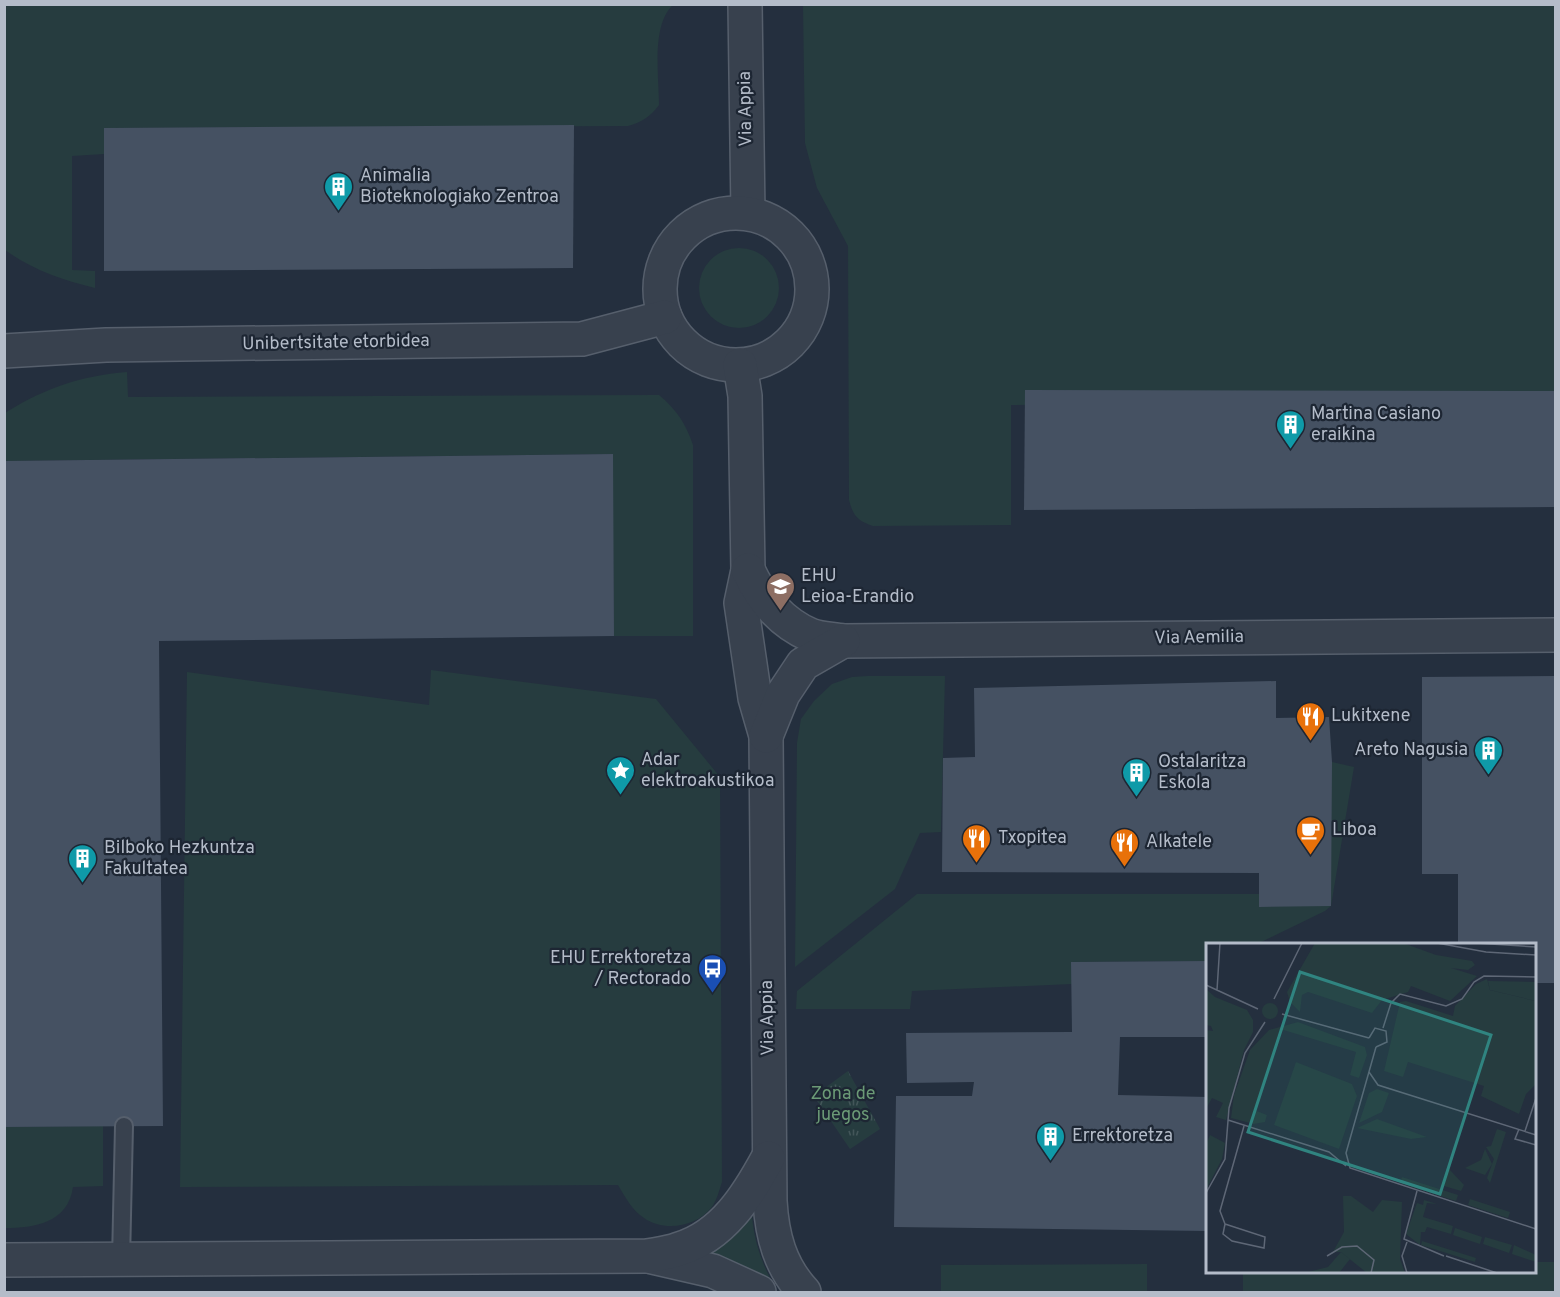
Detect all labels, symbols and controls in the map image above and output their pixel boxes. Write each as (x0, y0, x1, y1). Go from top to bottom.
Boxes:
street label: Via Appia (734, 71, 758, 147)
place label: Animalia Bioteknologiako Zentroa (360, 165, 559, 209)
building icon: Animalia Bioteknologiako Zentroa (323, 170, 355, 212)
street label: Unibertsitate etorbidea (242, 330, 430, 356)
place label: Martina Casiano eraikina (1311, 403, 1441, 447)
building icon: Martina Casiano eraikina (1274, 408, 1306, 450)
place label: EHU Leioa-Erandio (801, 565, 914, 609)
school or university icon: EHU Leioa-Erandio (764, 570, 796, 612)
street label: Via Aemilia (1154, 626, 1244, 650)
restaurant icon: Lukitxene (1294, 700, 1326, 742)
place label: Lukitxene (1331, 705, 1410, 728)
building icon: Areto Nagusia (1473, 734, 1505, 776)
place label: Areto Nagusia (1354, 739, 1468, 762)
place label: Adar elektroakustikoa (641, 749, 774, 793)
place label: Ostalaritza Eskola (1158, 751, 1246, 795)
place icon: Adar elektroakustikoa (604, 754, 636, 796)
building icon: Ostalaritza Eskola (1121, 756, 1153, 798)
cafe icon: Liboa (1295, 814, 1327, 856)
place label: Liboa (1332, 819, 1377, 842)
restaurant icon: Txopitea (961, 822, 993, 864)
restaurant icon: Alkatele (1109, 826, 1141, 868)
place label: Txopitea (998, 827, 1067, 850)
place label: Alkatele (1146, 831, 1212, 854)
place label: Bilboko Hezkuntza Fakultatea (104, 837, 255, 881)
building icon: Bilboko Hezkuntza Fakultatea (67, 842, 99, 884)
inset map (1206, 943, 1536, 1273)
place label: EHU Errektoretza / Rectorado (550, 947, 691, 991)
bus stop icon: EHU Errektoretza / Rectorado (696, 952, 728, 994)
street label: Via Appia (756, 980, 780, 1056)
park label: Zona de juegos (810, 1083, 876, 1127)
building icon: Errektoretza (1035, 1120, 1067, 1162)
place label: Errektoretza (1072, 1125, 1173, 1148)

